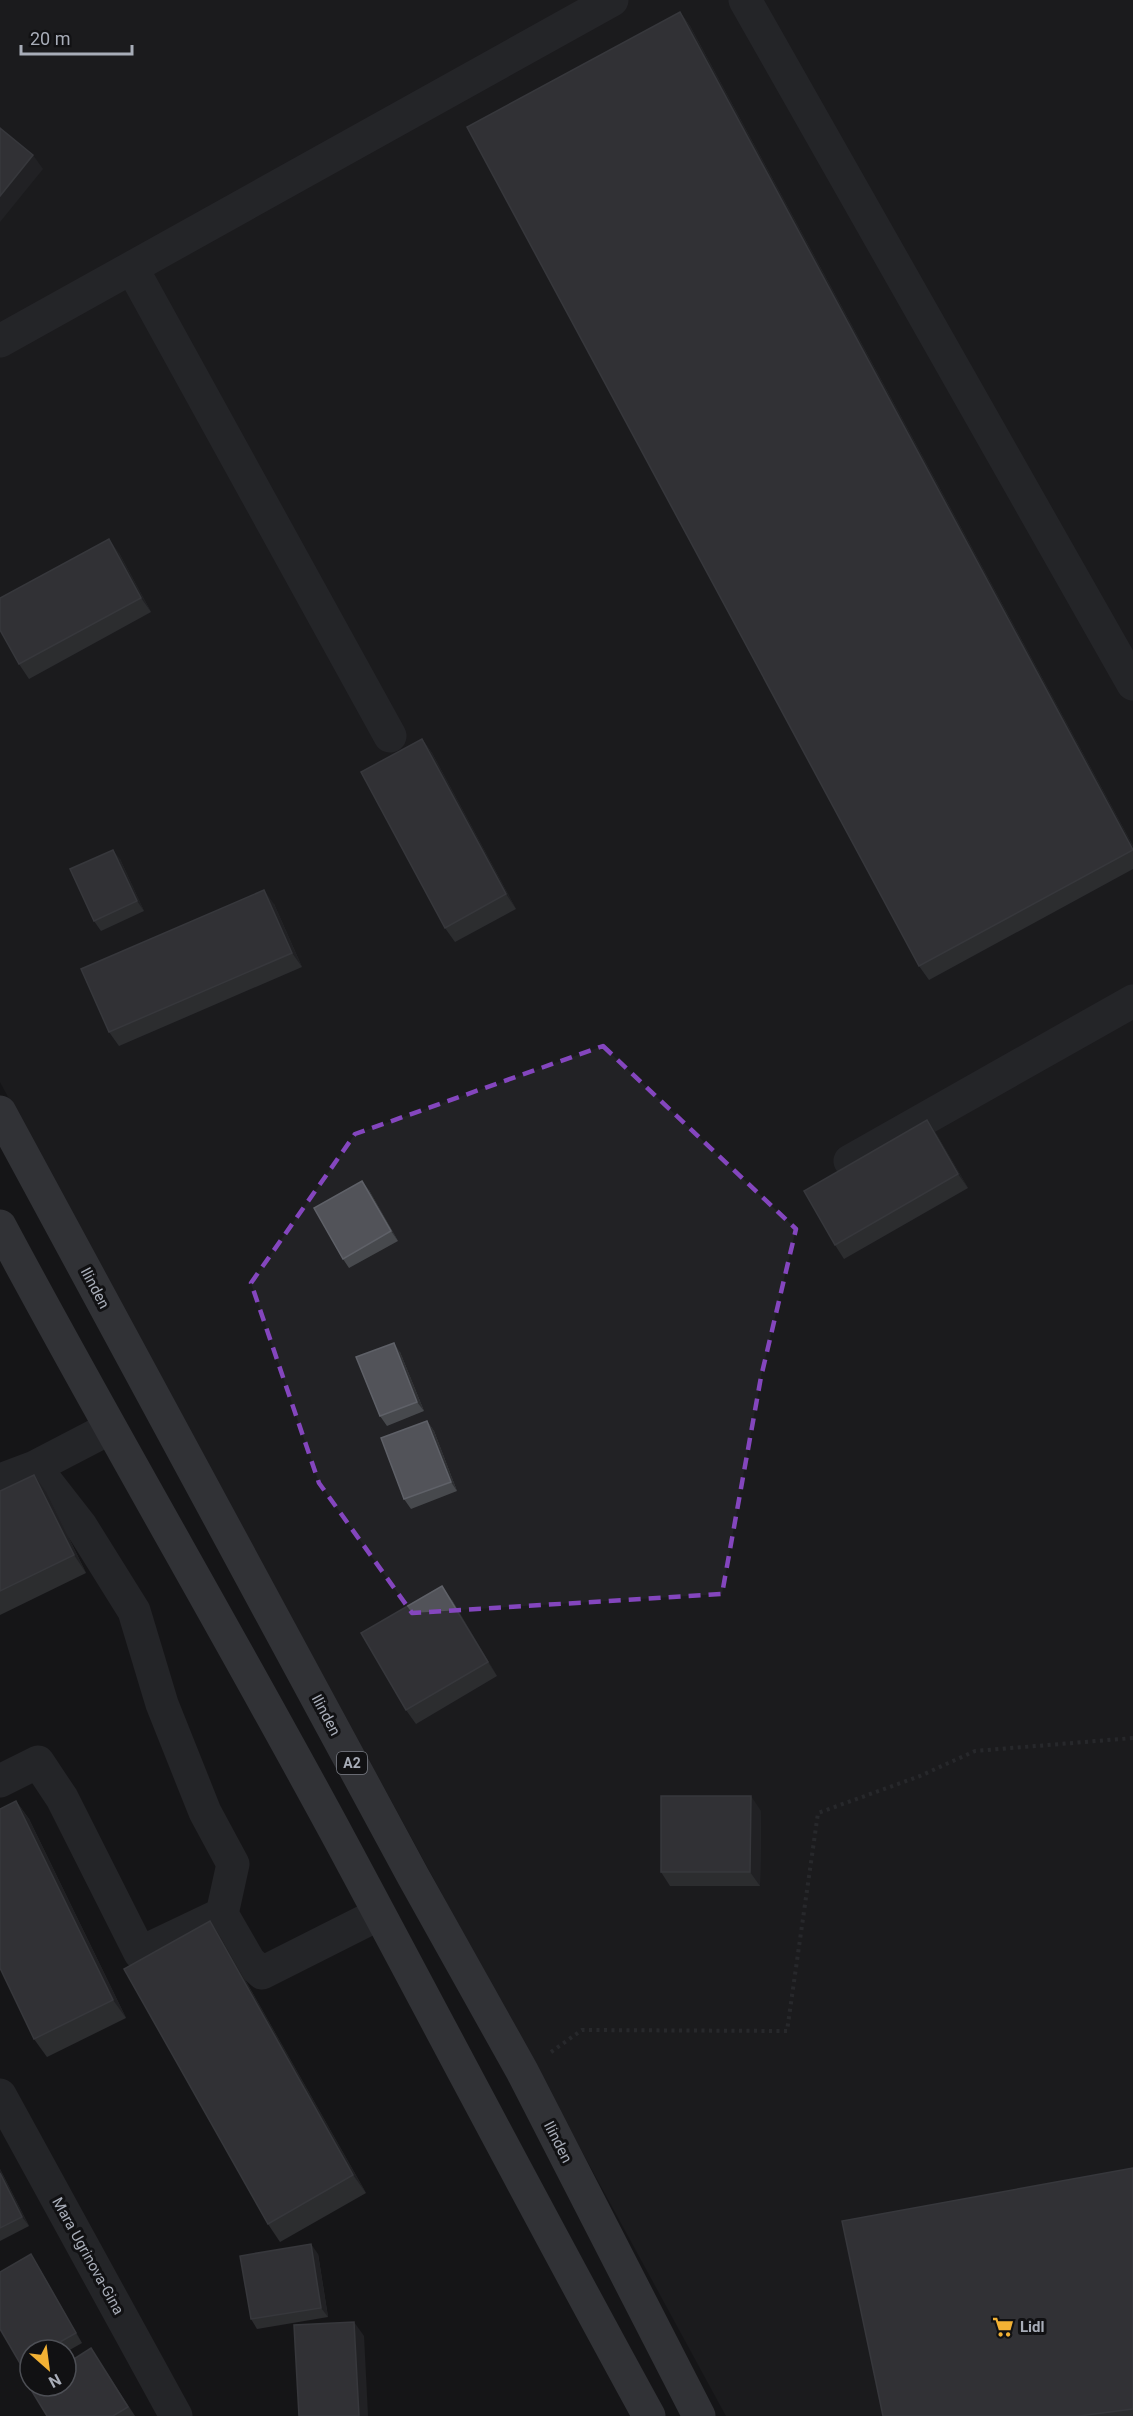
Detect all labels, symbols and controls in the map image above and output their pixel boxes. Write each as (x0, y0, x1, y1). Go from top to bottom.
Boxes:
scale bar (21, 18, 132, 56)
text: 20 m (30, 28, 70, 49)
street label: Ilinden (77, 1264, 113, 1312)
street label: Ilinden (308, 1691, 344, 1739)
road number: A2 (337, 1752, 367, 1774)
street label: Ilinden (540, 2118, 576, 2166)
street label: Mara Ugrinova-Gina (48, 2194, 128, 2318)
supermarket icon: Lidl (991, 2315, 1015, 2339)
place label: Lidl (1020, 2318, 1045, 2336)
north arrow (18, 2338, 78, 2398)
text: N (45, 2370, 64, 2392)

